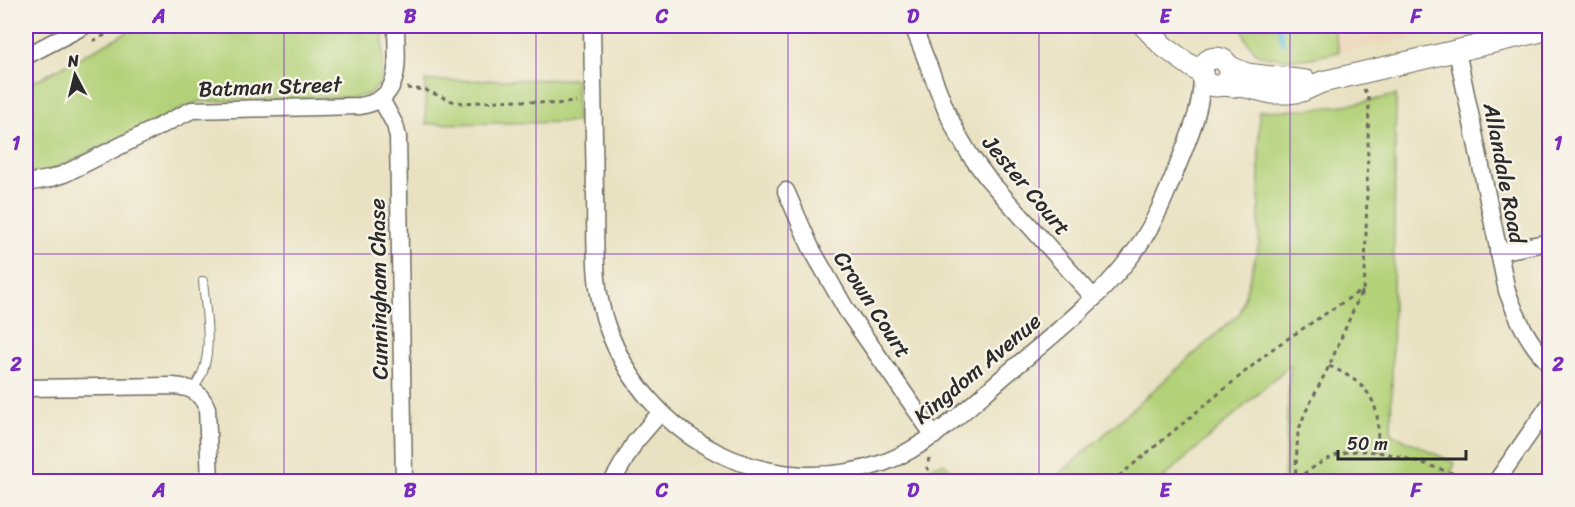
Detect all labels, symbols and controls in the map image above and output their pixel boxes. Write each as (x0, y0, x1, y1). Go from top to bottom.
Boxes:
text: A (151, 0, 166, 34)
text: B (404, 0, 417, 34)
text: C (655, 0, 669, 34)
text: D (907, 0, 920, 34)
text: E (1159, 0, 1172, 34)
text: F (1410, 0, 1423, 34)
north arrow (45, 45, 105, 105)
text: N (65, 45, 81, 76)
street label: Batman Street (198, 64, 343, 108)
street label: Allandale Road (1472, 99, 1538, 248)
street label: Jester Court (972, 125, 1081, 245)
text: 1 (12, 126, 21, 161)
text: 1 (1554, 126, 1563, 161)
street label: Cunningham Chase (357, 198, 400, 380)
street label: Crown Court (823, 242, 922, 366)
street label: Kingdom Avenue (904, 303, 1050, 434)
text: 2 (9, 347, 22, 382)
text: 2 (1551, 347, 1564, 382)
scale bar (1338, 423, 1466, 461)
text: 50 m (1347, 428, 1388, 460)
text: A (151, 473, 166, 507)
text: B (404, 473, 417, 507)
text: C (655, 473, 669, 507)
text: D (907, 473, 920, 507)
text: E (1159, 473, 1172, 507)
text: F (1410, 473, 1423, 507)

